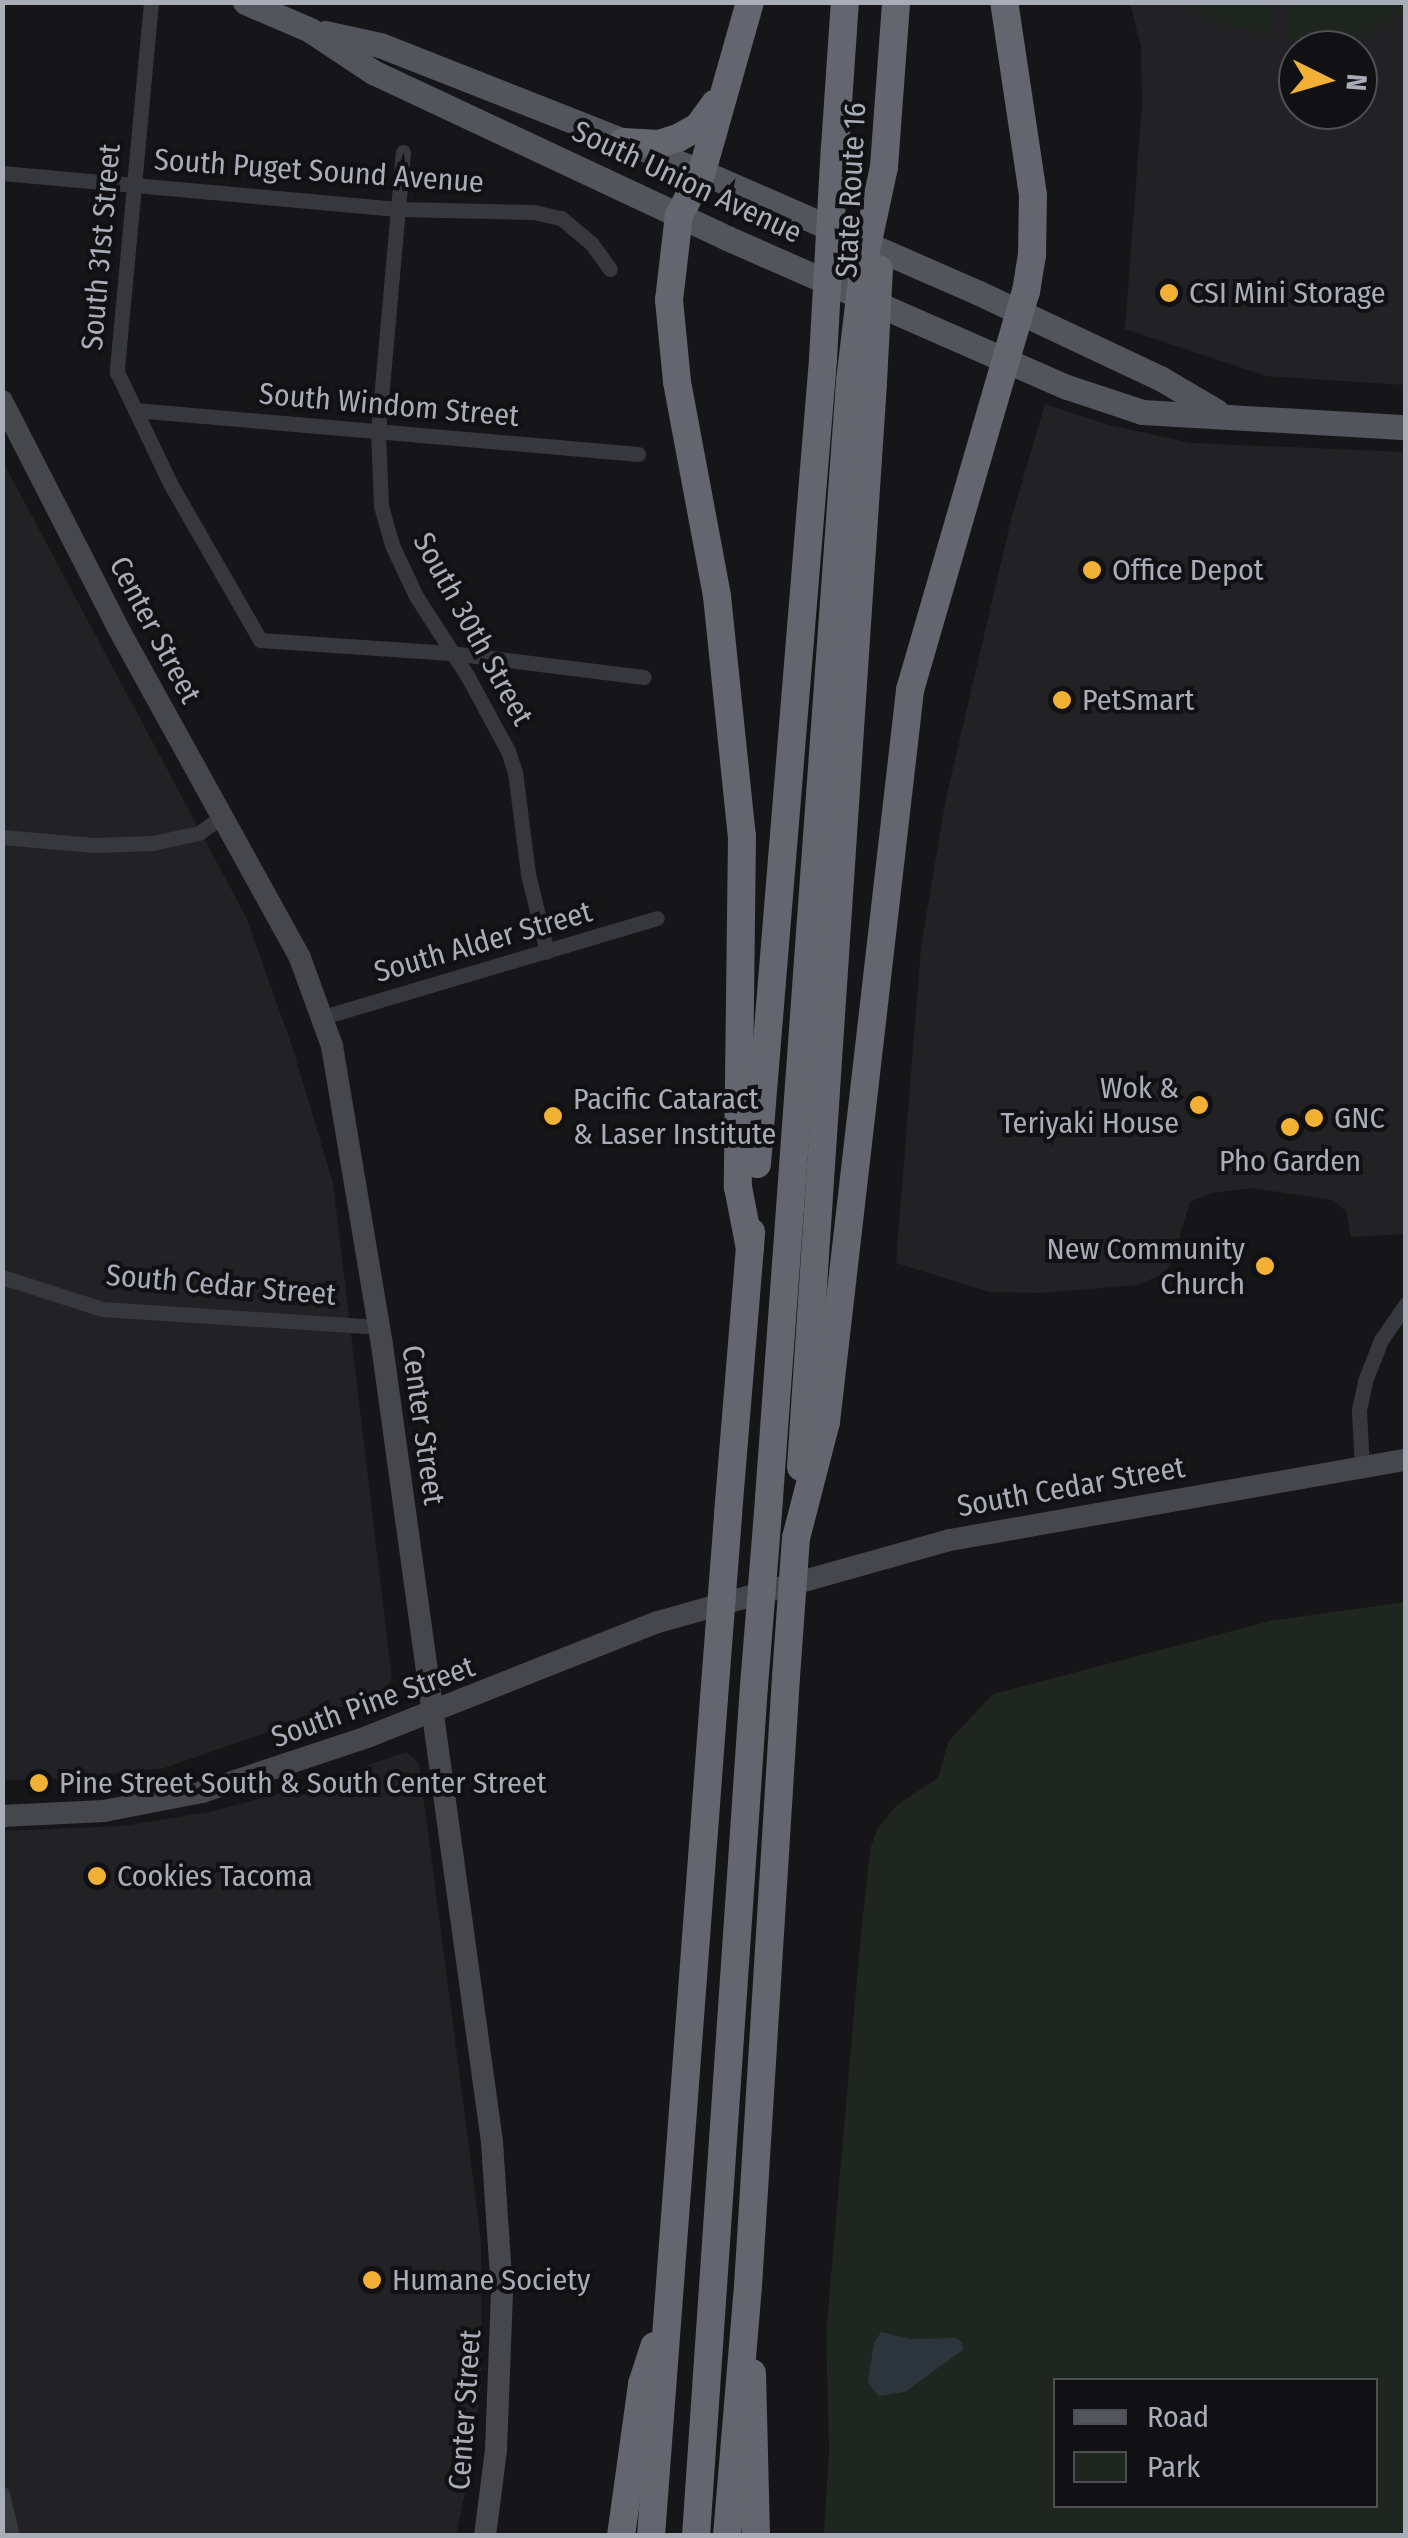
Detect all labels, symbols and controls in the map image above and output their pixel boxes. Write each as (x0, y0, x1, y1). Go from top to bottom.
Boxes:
north arrow (1278, 30, 1378, 130)
text: N (1339, 73, 1374, 92)
street label: State Route 16 (828, 101, 874, 279)
street label: South Union Avenue (567, 113, 807, 251)
street label: South 31st Street (74, 142, 128, 352)
street label: South Puget Sound Avenue (153, 142, 485, 200)
place label: CSI Mini Storage (1189, 275, 1386, 311)
marker: CSI Mini Storage (1158, 282, 1180, 304)
street label: South Windom Street (258, 376, 520, 434)
street label: South 30th Street (405, 526, 541, 732)
street label: Center Street (101, 551, 209, 709)
place label: Office Depot (1112, 552, 1264, 588)
marker: Office Depot (1081, 559, 1103, 581)
place label: PetSmart (1082, 682, 1194, 718)
marker: PetSmart (1051, 689, 1073, 711)
street label: South Alder Street (370, 894, 596, 990)
place label: Wok & Teriyaki House (1000, 1070, 1179, 1140)
place label: Pacific Cataract & Laser Institute (573, 1081, 776, 1152)
marker: Wok & Teriyaki House (1188, 1094, 1210, 1116)
place label: GNC (1334, 1100, 1385, 1136)
marker: Pacific Cataract & Laser Institute (542, 1105, 564, 1127)
marker: GNC (1303, 1107, 1325, 1129)
marker: Pho Garden (1279, 1116, 1301, 1138)
place label: Pho Garden (1219, 1143, 1361, 1179)
place label: New Community Church (1047, 1231, 1245, 1302)
marker: New Community Church (1254, 1255, 1276, 1277)
street label: South Cedar Street (105, 1257, 337, 1313)
street label: Center Street (394, 1343, 452, 1507)
street label: South Cedar Street (954, 1449, 1188, 1525)
street label: South Pine Street (266, 1649, 480, 1755)
place label: Pine Street South & South Center Street (59, 1765, 547, 1801)
marker: Pine Street South & South Center Street (28, 1772, 50, 1794)
place label: Cookies Tacoma (117, 1858, 312, 1894)
marker: Cookies Tacoma (86, 1865, 108, 1887)
place label: Humane Society (392, 2262, 590, 2298)
marker: Humane Society (361, 2269, 383, 2291)
street label: Center Street (441, 2329, 489, 2491)
legend (1053, 2378, 1378, 2508)
text: Road (1147, 2399, 1209, 2435)
text: Park (1147, 2449, 1200, 2485)

